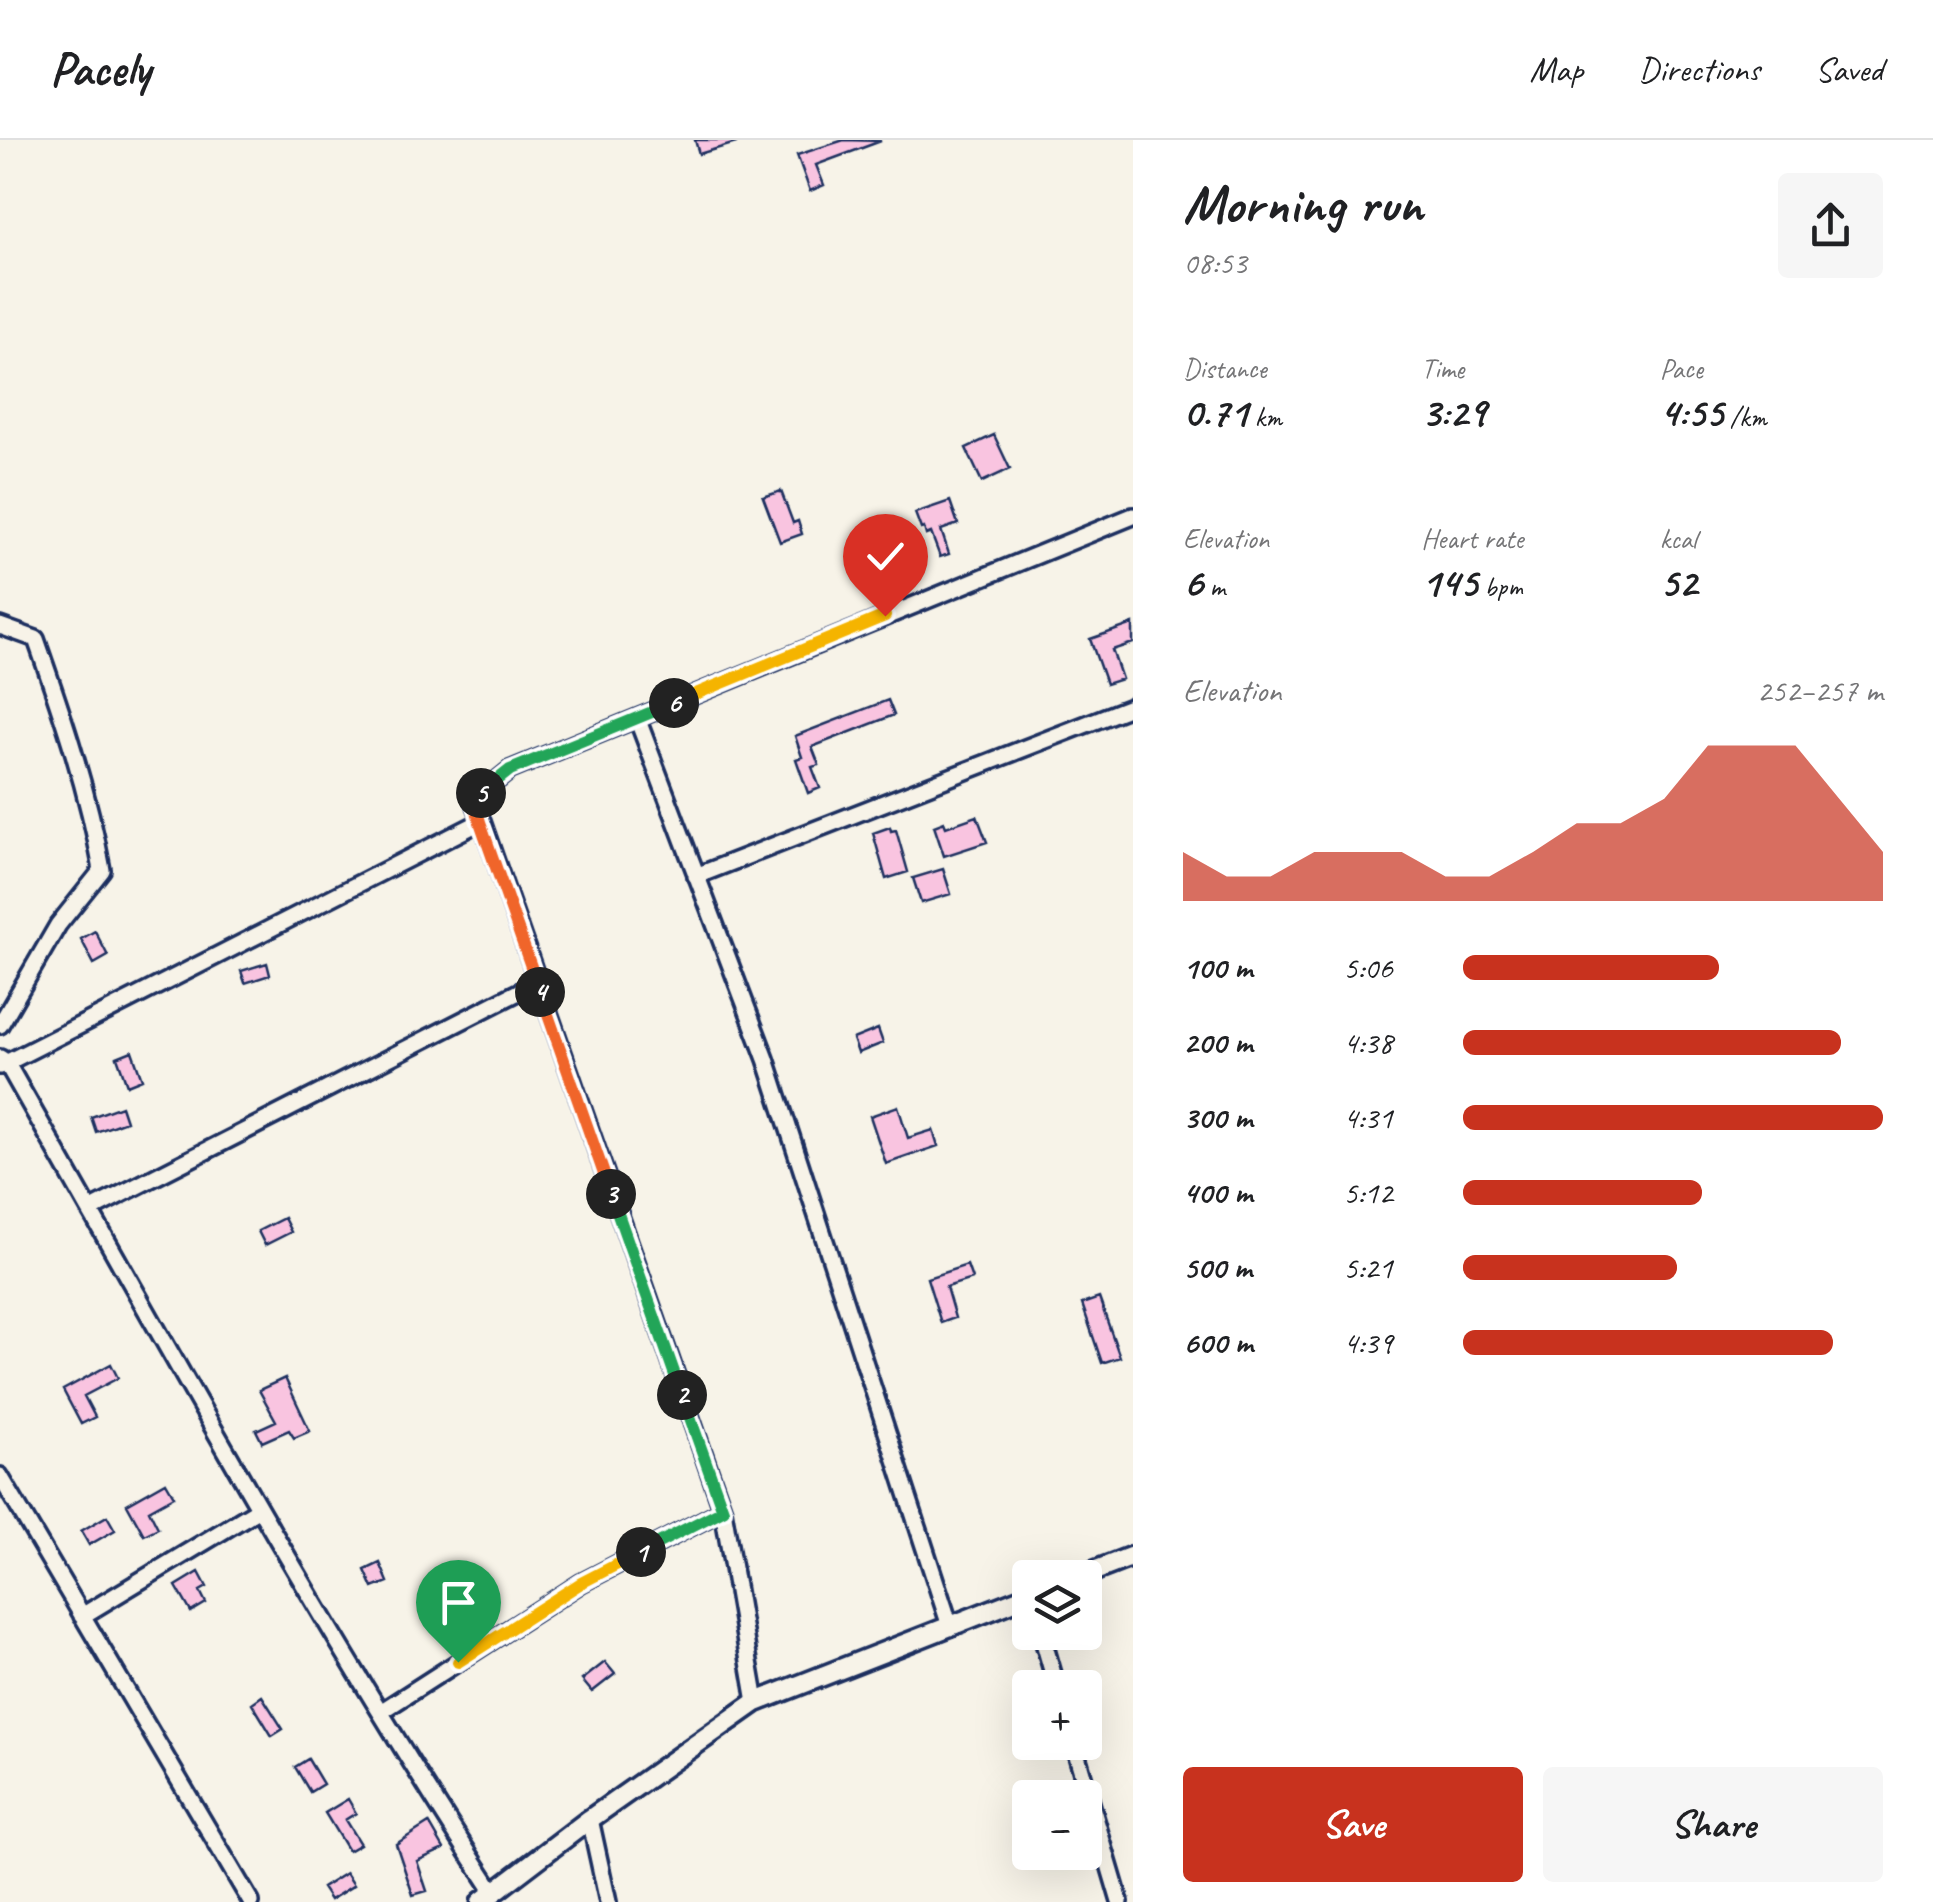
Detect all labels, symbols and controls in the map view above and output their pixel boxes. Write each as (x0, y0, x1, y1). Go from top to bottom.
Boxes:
text: Pacely (50, 39, 150, 99)
text: Map (1530, 47, 1583, 92)
text: Directions (1638, 47, 1760, 92)
text: Saved (1815, 47, 1883, 92)
text: Morning run (1183, 169, 1423, 239)
button: share (1778, 173, 1883, 278)
text: 08:53 (1183, 242, 1247, 283)
text: Distance (1183, 351, 1267, 386)
text: Time (1421, 351, 1464, 386)
text: Pace (1660, 351, 1703, 386)
text: 0.71 (1183, 386, 1248, 439)
text: 3:29 (1421, 386, 1486, 439)
text: 4:55 (1660, 386, 1723, 439)
text: km (1248, 399, 1282, 434)
text: /km (1723, 399, 1767, 434)
pin (843, 514, 928, 617)
text: Elevation (1183, 521, 1269, 556)
text: Heart rate (1421, 521, 1523, 556)
text: kcal (1660, 521, 1697, 556)
icon: check (858, 529, 913, 584)
text: 6 (1183, 556, 1203, 609)
text: 145 (1421, 556, 1477, 609)
text: 52 (1660, 556, 1697, 609)
text: m (1203, 569, 1225, 604)
text: bpm (1477, 569, 1523, 604)
text: Elevation (1183, 670, 1281, 711)
text: 252–257 m (1757, 670, 1883, 711)
pin: 6 (649, 678, 699, 728)
text: 6 (667, 685, 681, 720)
pin: 5 (456, 768, 506, 818)
text: 5 (475, 775, 487, 810)
text: 100 m (1183, 947, 1252, 988)
text: 5:06 (1343, 947, 1393, 988)
pin: 4 (515, 967, 565, 1017)
text: 4 (534, 974, 546, 1009)
text: 200 m (1183, 1022, 1252, 1063)
text: 4:38 (1343, 1022, 1393, 1063)
text: 300 m (1183, 1097, 1252, 1138)
text: 4:31 (1343, 1097, 1393, 1138)
pin: 3 (586, 1169, 636, 1219)
text: 400 m (1183, 1172, 1252, 1213)
text: 5:12 (1343, 1172, 1393, 1213)
text: 3 (605, 1176, 617, 1211)
text: 500 m (1183, 1247, 1252, 1288)
text: 5:21 (1343, 1247, 1393, 1288)
text: 600 m (1183, 1322, 1253, 1363)
text: 4:39 (1343, 1322, 1393, 1363)
pin: 2 (657, 1370, 707, 1420)
text: 2 (676, 1377, 688, 1412)
pin: 1 (616, 1527, 666, 1577)
text: 1 (635, 1534, 647, 1569)
pin (416, 1560, 501, 1663)
map controls (1012, 1560, 1102, 1870)
button: layers (1012, 1560, 1102, 1650)
icon: arrive (431, 1575, 486, 1630)
button: + (1012, 1670, 1102, 1760)
button: Save (1183, 1767, 1523, 1882)
button: Share (1543, 1767, 1883, 1882)
button: − (1012, 1780, 1102, 1870)

